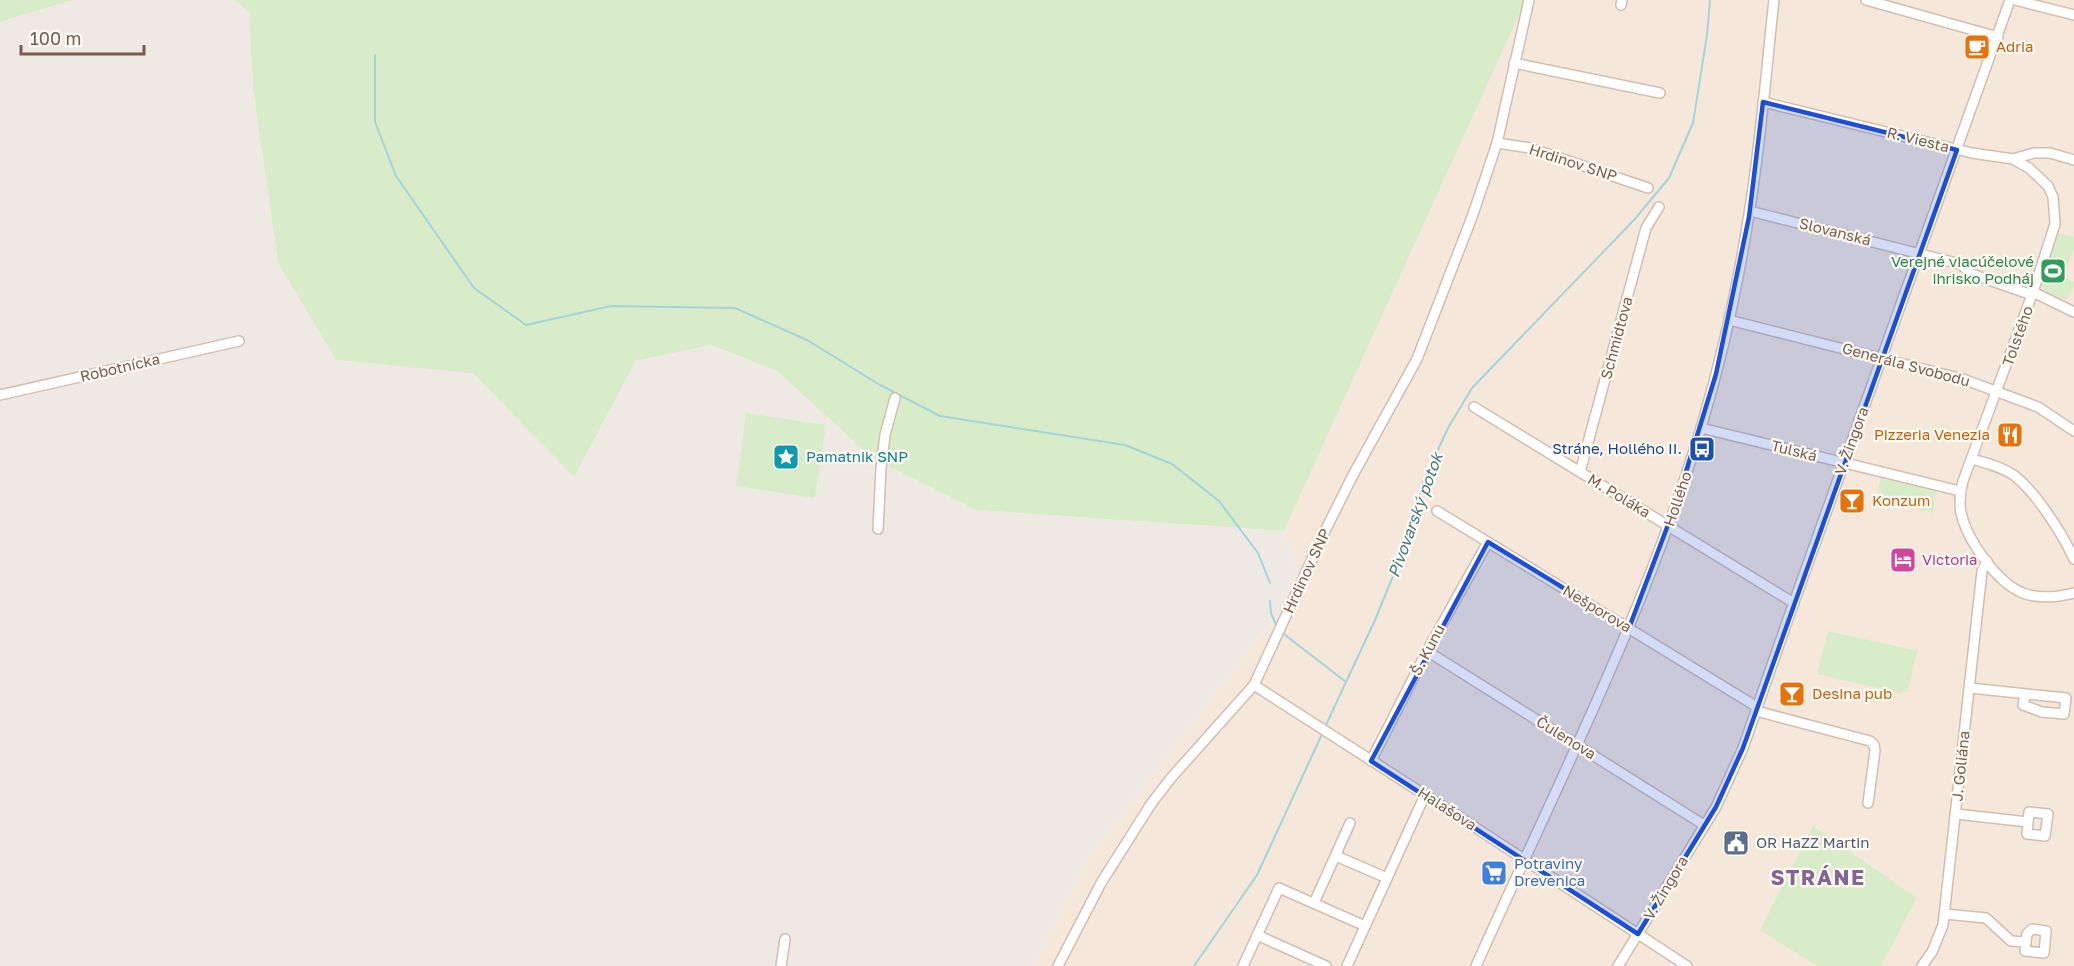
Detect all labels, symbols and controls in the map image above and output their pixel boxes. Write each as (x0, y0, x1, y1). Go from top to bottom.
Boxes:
scale bar (21, 18, 144, 56)
text: 100 m (30, 27, 81, 49)
cafe icon: Adria (1962, 32, 1992, 62)
place label: Adria (1996, 37, 2033, 55)
street label: R. Viesta (1885, 123, 1951, 155)
street label: Hrdinov SNP (1527, 139, 1620, 185)
street label: Slovanská (1797, 213, 1873, 249)
place label: Verejné viacúčelové ihrisko Podháj (1891, 252, 2034, 287)
sports icon: Verejné viacúčelové ihrisko Podháj (2038, 256, 2068, 286)
street label: Schmidtova (1596, 295, 1636, 381)
street label: Tolstého (1998, 303, 2036, 368)
street label: Generála Svobodu (1840, 338, 1972, 390)
street label: Robotnícka (78, 349, 162, 385)
street label: V. Žingora (1830, 404, 1872, 477)
restaurant icon: Pizzeria Venezia (1995, 420, 2025, 450)
place label: Pizzeria Venezia (1874, 425, 1990, 443)
bus stop icon: Stráne, Hollého II. (1687, 434, 1717, 464)
street label: Tulská (1769, 436, 1819, 464)
place label: Stráne, Hollého II. (1552, 439, 1682, 457)
place icon: Pamatnik SNP (771, 442, 801, 472)
place label: Pamatnik SNP (806, 447, 908, 465)
water label: Pivovarský potok (1383, 448, 1448, 580)
street label: M. Poláka (1585, 469, 1654, 521)
street label: Hollého (1659, 469, 1695, 528)
bar icon: Konzum (1837, 486, 1867, 516)
place label: Konzum (1872, 491, 1930, 509)
street label: Hrdinov SNP (1279, 525, 1334, 616)
hotel icon: Victoria (1888, 545, 1918, 575)
place label: Victoria (1922, 550, 1978, 568)
street label: Nešporova (1560, 581, 1635, 636)
street label: Š. Kunu (1406, 621, 1448, 678)
bar icon: Desina pub (1777, 679, 1807, 709)
place label: Desina pub (1812, 684, 1892, 702)
street label: Čulenova (1533, 712, 1600, 763)
street label: J. Goliána (1947, 730, 1973, 802)
street label: Halašova (1415, 783, 1480, 834)
public building icon: OR HaZZ Martin (1721, 828, 1751, 858)
place label: OR HaZZ Martin (1756, 833, 1870, 851)
street label: V. Žingora (1639, 852, 1691, 923)
place label: Potraviny Drevenica (1514, 854, 1585, 889)
supermarket icon: Potraviny Drevenica (1479, 858, 1509, 888)
district label: STRÁNE (1771, 864, 1866, 890)

